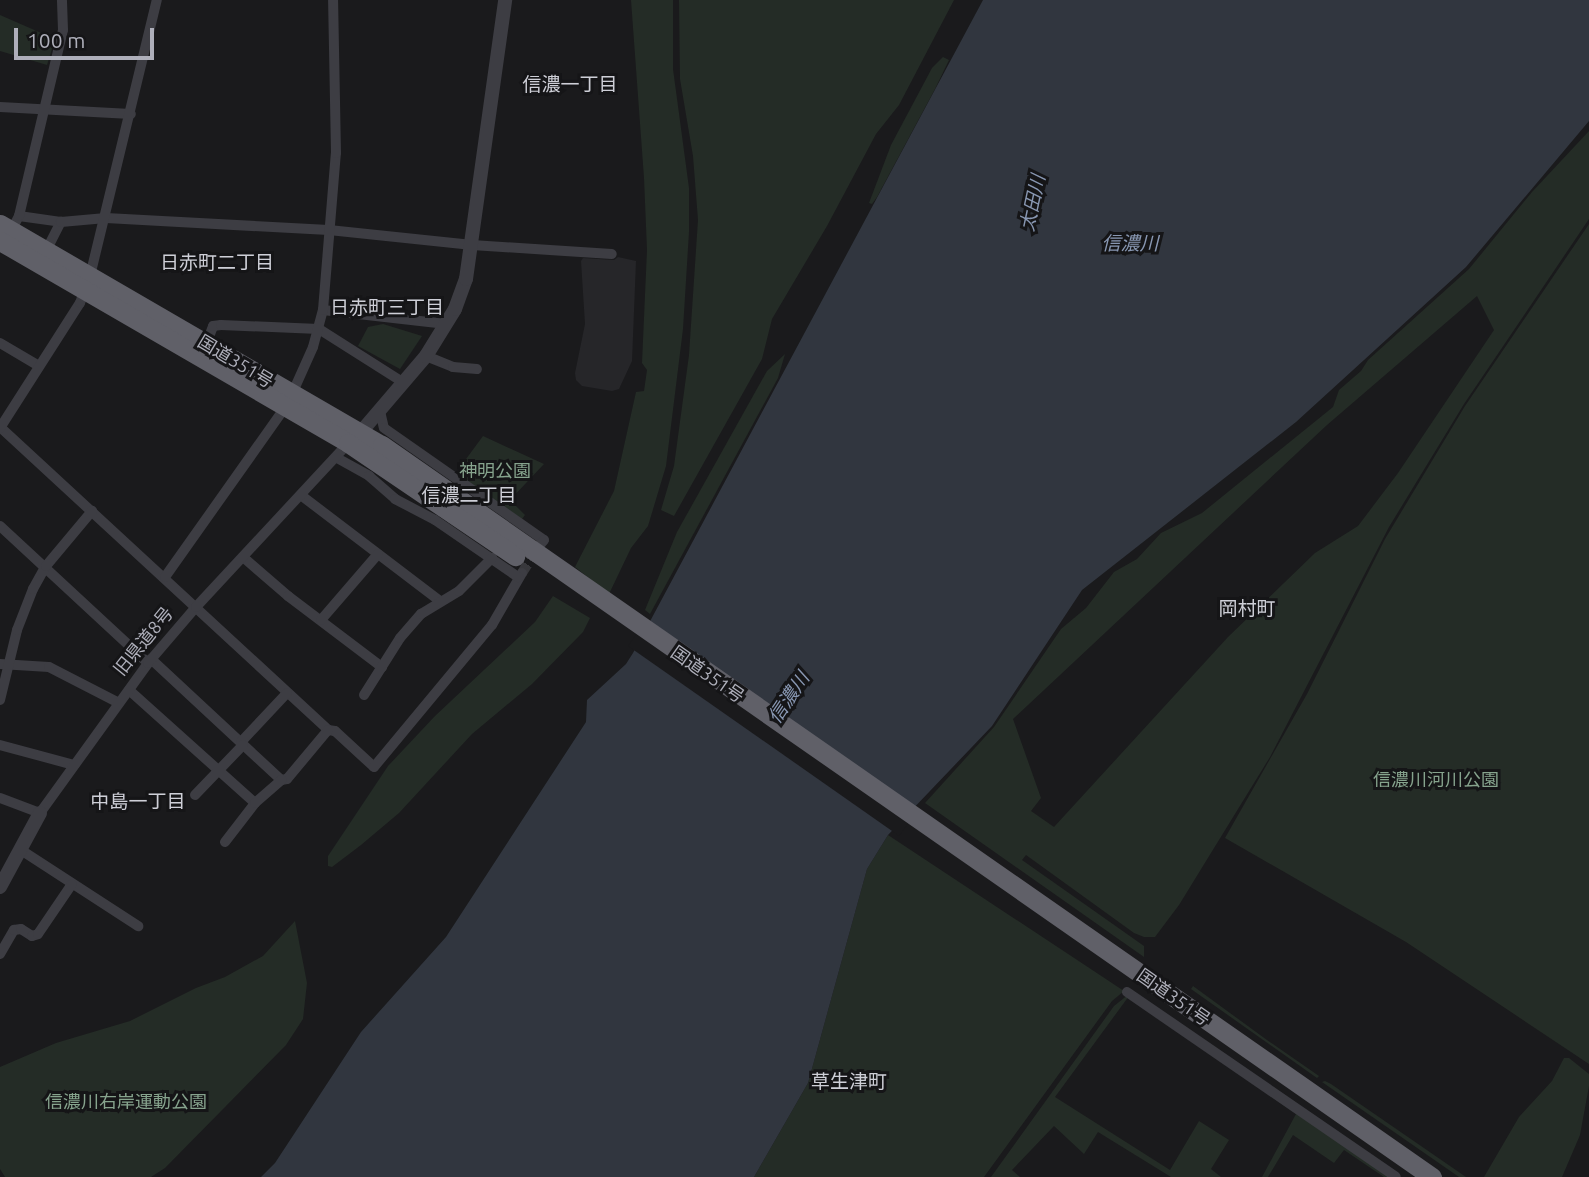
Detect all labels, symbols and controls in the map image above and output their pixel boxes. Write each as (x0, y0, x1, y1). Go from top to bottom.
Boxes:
scale bar (18, 14, 158, 58)
text: 100 m (27, 28, 85, 52)
district label: 信濃一丁目 (523, 74, 617, 96)
water label: 太田川 (1016, 173, 1050, 233)
water label: 信濃川 (1102, 233, 1158, 255)
district label: 日赤町二丁目 (160, 252, 274, 274)
district label: 日赤町三丁目 (330, 297, 444, 319)
street label: 国道351号 (194, 330, 278, 392)
park label: 神明公園 (459, 459, 531, 481)
district label: 信濃二丁目 (422, 485, 516, 507)
district label: 岡村町 (1219, 598, 1275, 620)
street label: 旧県道8号 (109, 602, 177, 680)
street label: 国道351号 (667, 641, 749, 707)
water label: 信濃川 (764, 668, 814, 728)
park label: 信濃川河川公園 (1373, 768, 1499, 790)
district label: 中島一丁目 (91, 791, 185, 813)
street label: 国道351号 (1133, 964, 1215, 1030)
district label: 草生津町 (811, 1071, 887, 1093)
park label: 信濃川右岸運動公園 (45, 1090, 207, 1112)

